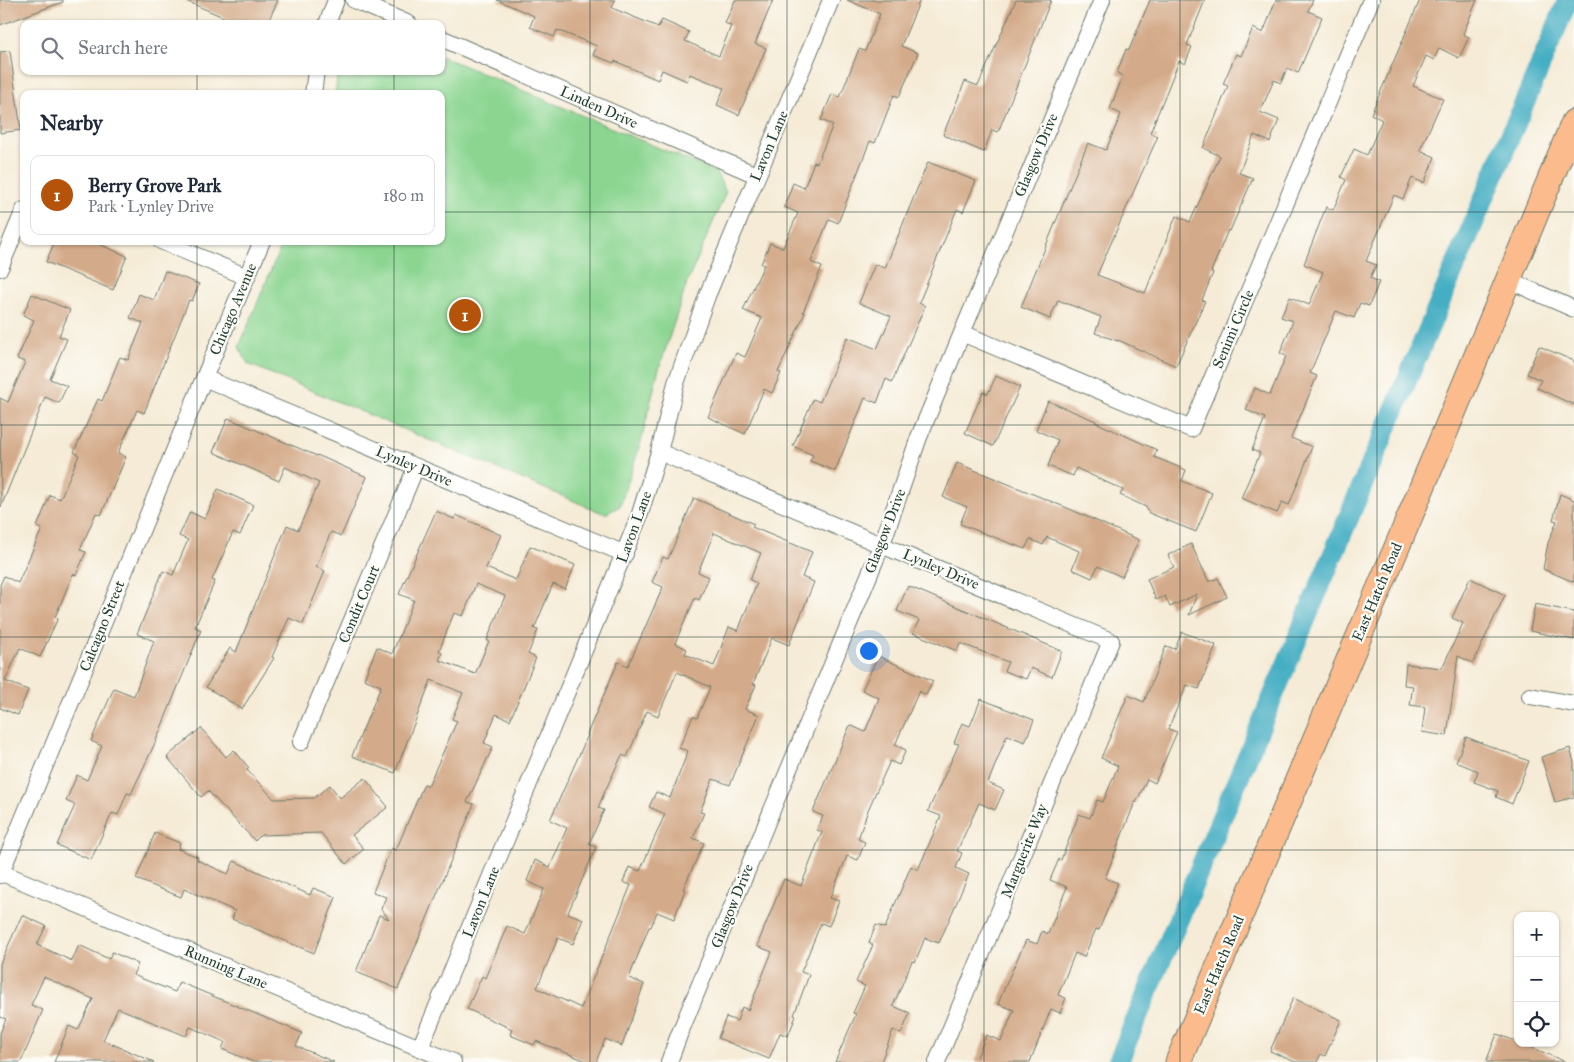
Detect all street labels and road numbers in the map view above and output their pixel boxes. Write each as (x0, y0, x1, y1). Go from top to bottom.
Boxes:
street label: Linden Drive (557, 82, 641, 132)
street label: Lavon Lane (746, 108, 792, 184)
street label: Glasgow Drive (1010, 110, 1062, 200)
street label: Chicago Avenue (206, 260, 260, 358)
street label: Senimi Circle (1208, 287, 1258, 371)
street label: Lynley Drive (373, 442, 455, 490)
street label: Glasgow Drive (861, 486, 909, 576)
street label: Lavon Lane (613, 489, 655, 565)
street label: East Hatch Road (1348, 539, 1406, 644)
street label: Lynley Drive (900, 545, 982, 593)
street label: Condit Court (335, 562, 384, 646)
street label: Calcagno Street (76, 577, 129, 674)
street label: Marguerite Way (997, 800, 1051, 901)
street label: Glasgow Drive (707, 861, 757, 951)
street label: Lavon Lane (459, 864, 503, 940)
street label: East Hatch Road (1190, 912, 1248, 1017)
street label: Running Lane (182, 941, 270, 993)

